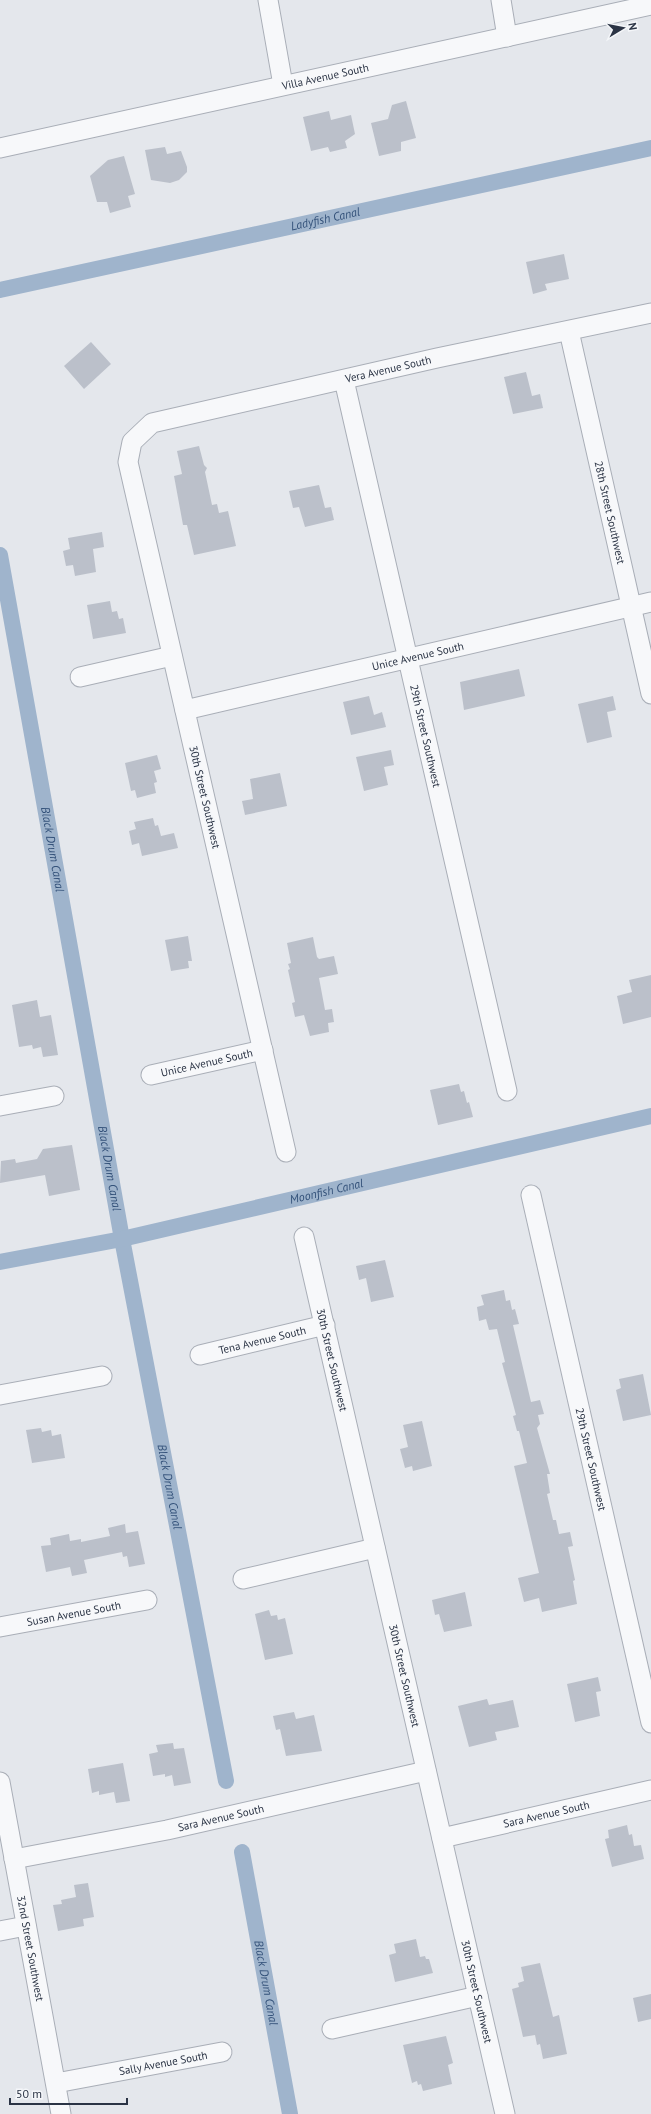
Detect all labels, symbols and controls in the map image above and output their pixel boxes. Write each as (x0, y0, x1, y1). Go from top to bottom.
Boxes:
north arrow (603, 8, 643, 48)
text: N (625, 21, 640, 31)
street label: Villa Avenue South (280, 60, 370, 93)
water label: Ladyfish Canal (289, 204, 362, 233)
street label: Vera Avenue South (343, 353, 432, 386)
street label: 28th Street Southwest (592, 460, 628, 566)
street label: Unice Avenue South (371, 639, 465, 673)
street label: 29th Street Southwest (407, 683, 444, 789)
street label: 30th Street Southwest (186, 744, 224, 850)
water label: Black Drum Canal (38, 805, 68, 894)
street label: Unice Avenue South (159, 1046, 254, 1080)
water label: Black Drum Canal (95, 1124, 125, 1213)
water label: Moonfish Canal (288, 1175, 365, 1207)
street label: 30th Street Southwest (314, 1307, 351, 1413)
street label: Tena Avenue South (217, 1323, 307, 1357)
street label: 29th Street Southwest (573, 1406, 610, 1512)
water label: Black Drum Canal (155, 1443, 186, 1531)
street label: Susan Avenue South (26, 1598, 122, 1629)
street label: 30th Street Southwest (386, 1623, 423, 1729)
street label: Sara Avenue South (502, 1797, 591, 1831)
street label: Sara Avenue South (176, 1801, 265, 1834)
street label: 32nd Street Southwest (14, 1894, 47, 2003)
water label: Black Drum Canal (251, 1939, 282, 2027)
street label: 30th Street Southwest (458, 1939, 496, 2045)
street label: Sally Avenue South (118, 2048, 209, 2078)
scale bar (10, 2080, 127, 2106)
text: 50 m (16, 2086, 42, 2101)

